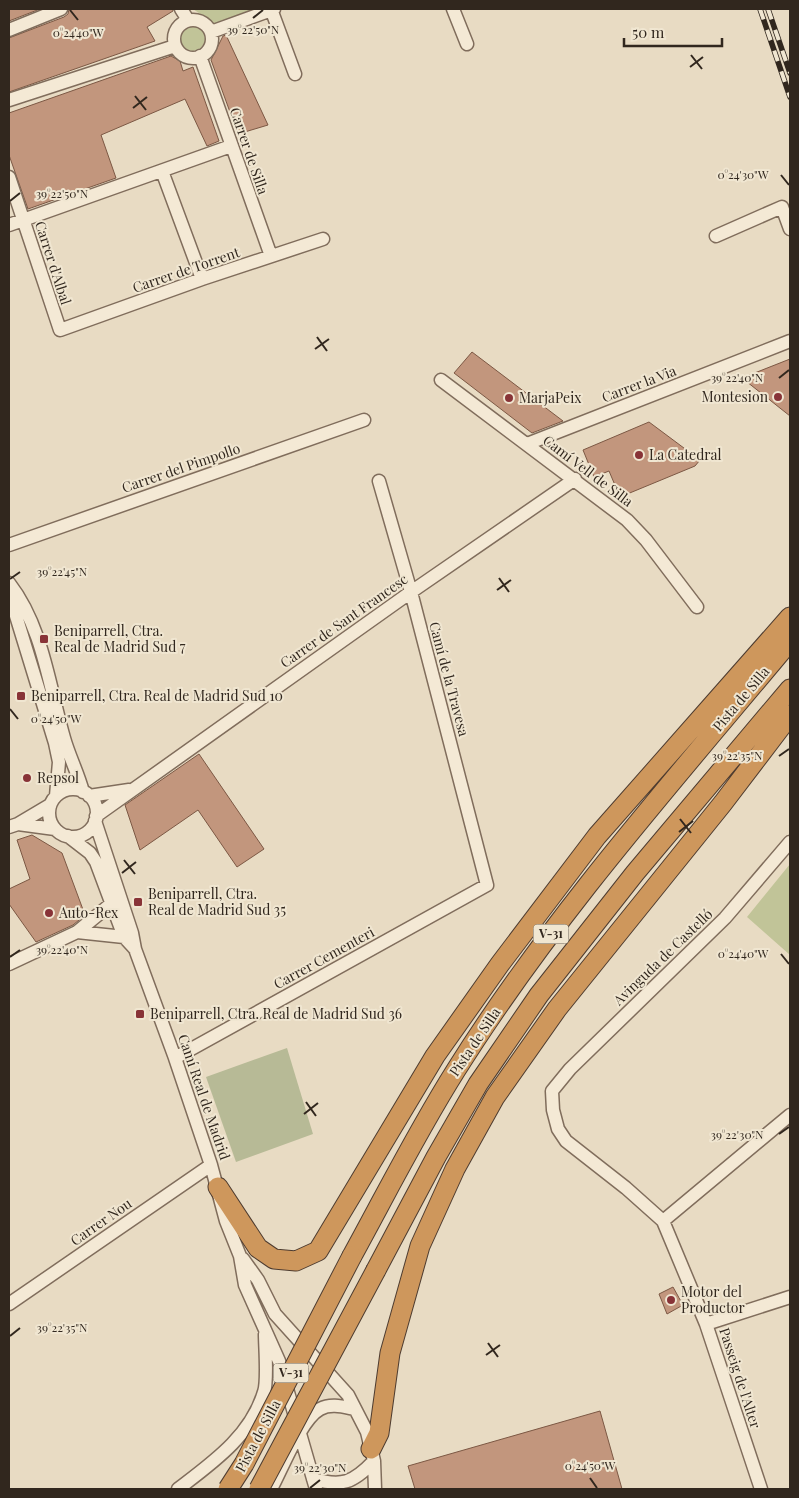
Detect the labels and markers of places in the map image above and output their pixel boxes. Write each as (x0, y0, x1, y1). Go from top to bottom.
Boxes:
place label: Montesion (702, 387, 769, 406)
place label: MarjaPeix (519, 388, 582, 407)
marker: Montesion (772, 391, 784, 403)
marker: MarjaPeix (503, 392, 515, 404)
place label: La Catedral (649, 445, 722, 464)
marker: La Catedral (633, 449, 645, 461)
place label: Beniparrell, Ctra. Real de Madrid Sud 7 (54, 621, 186, 656)
marker: Beniparrell, Ctra. Real de Madrid Sud 7 (38, 633, 50, 645)
place label: Beniparrell, Ctra. Real de Madrid Sud 10 (31, 686, 283, 705)
marker: Beniparrell, Ctra. Real de Madrid Sud 10 (15, 690, 27, 702)
place label: Repsol (37, 768, 79, 787)
marker: Repsol (21, 772, 33, 784)
place label: Beniparrell, Ctra. Real de Madrid Sud 35 (148, 884, 286, 919)
marker: Beniparrell, Ctra. Real de Madrid Sud 35 (132, 896, 144, 908)
place label: Auto-Rex (58, 903, 119, 922)
marker: Auto-Rex (43, 907, 55, 919)
place label: Beniparrell, Ctra. Real de Madrid Sud 36 (150, 1004, 402, 1023)
marker: Beniparrell, Ctra. Real de Madrid Sud 36 (134, 1008, 146, 1020)
place label: Motor del Productor (681, 1282, 746, 1317)
marker: Motor del Productor (665, 1294, 677, 1306)

